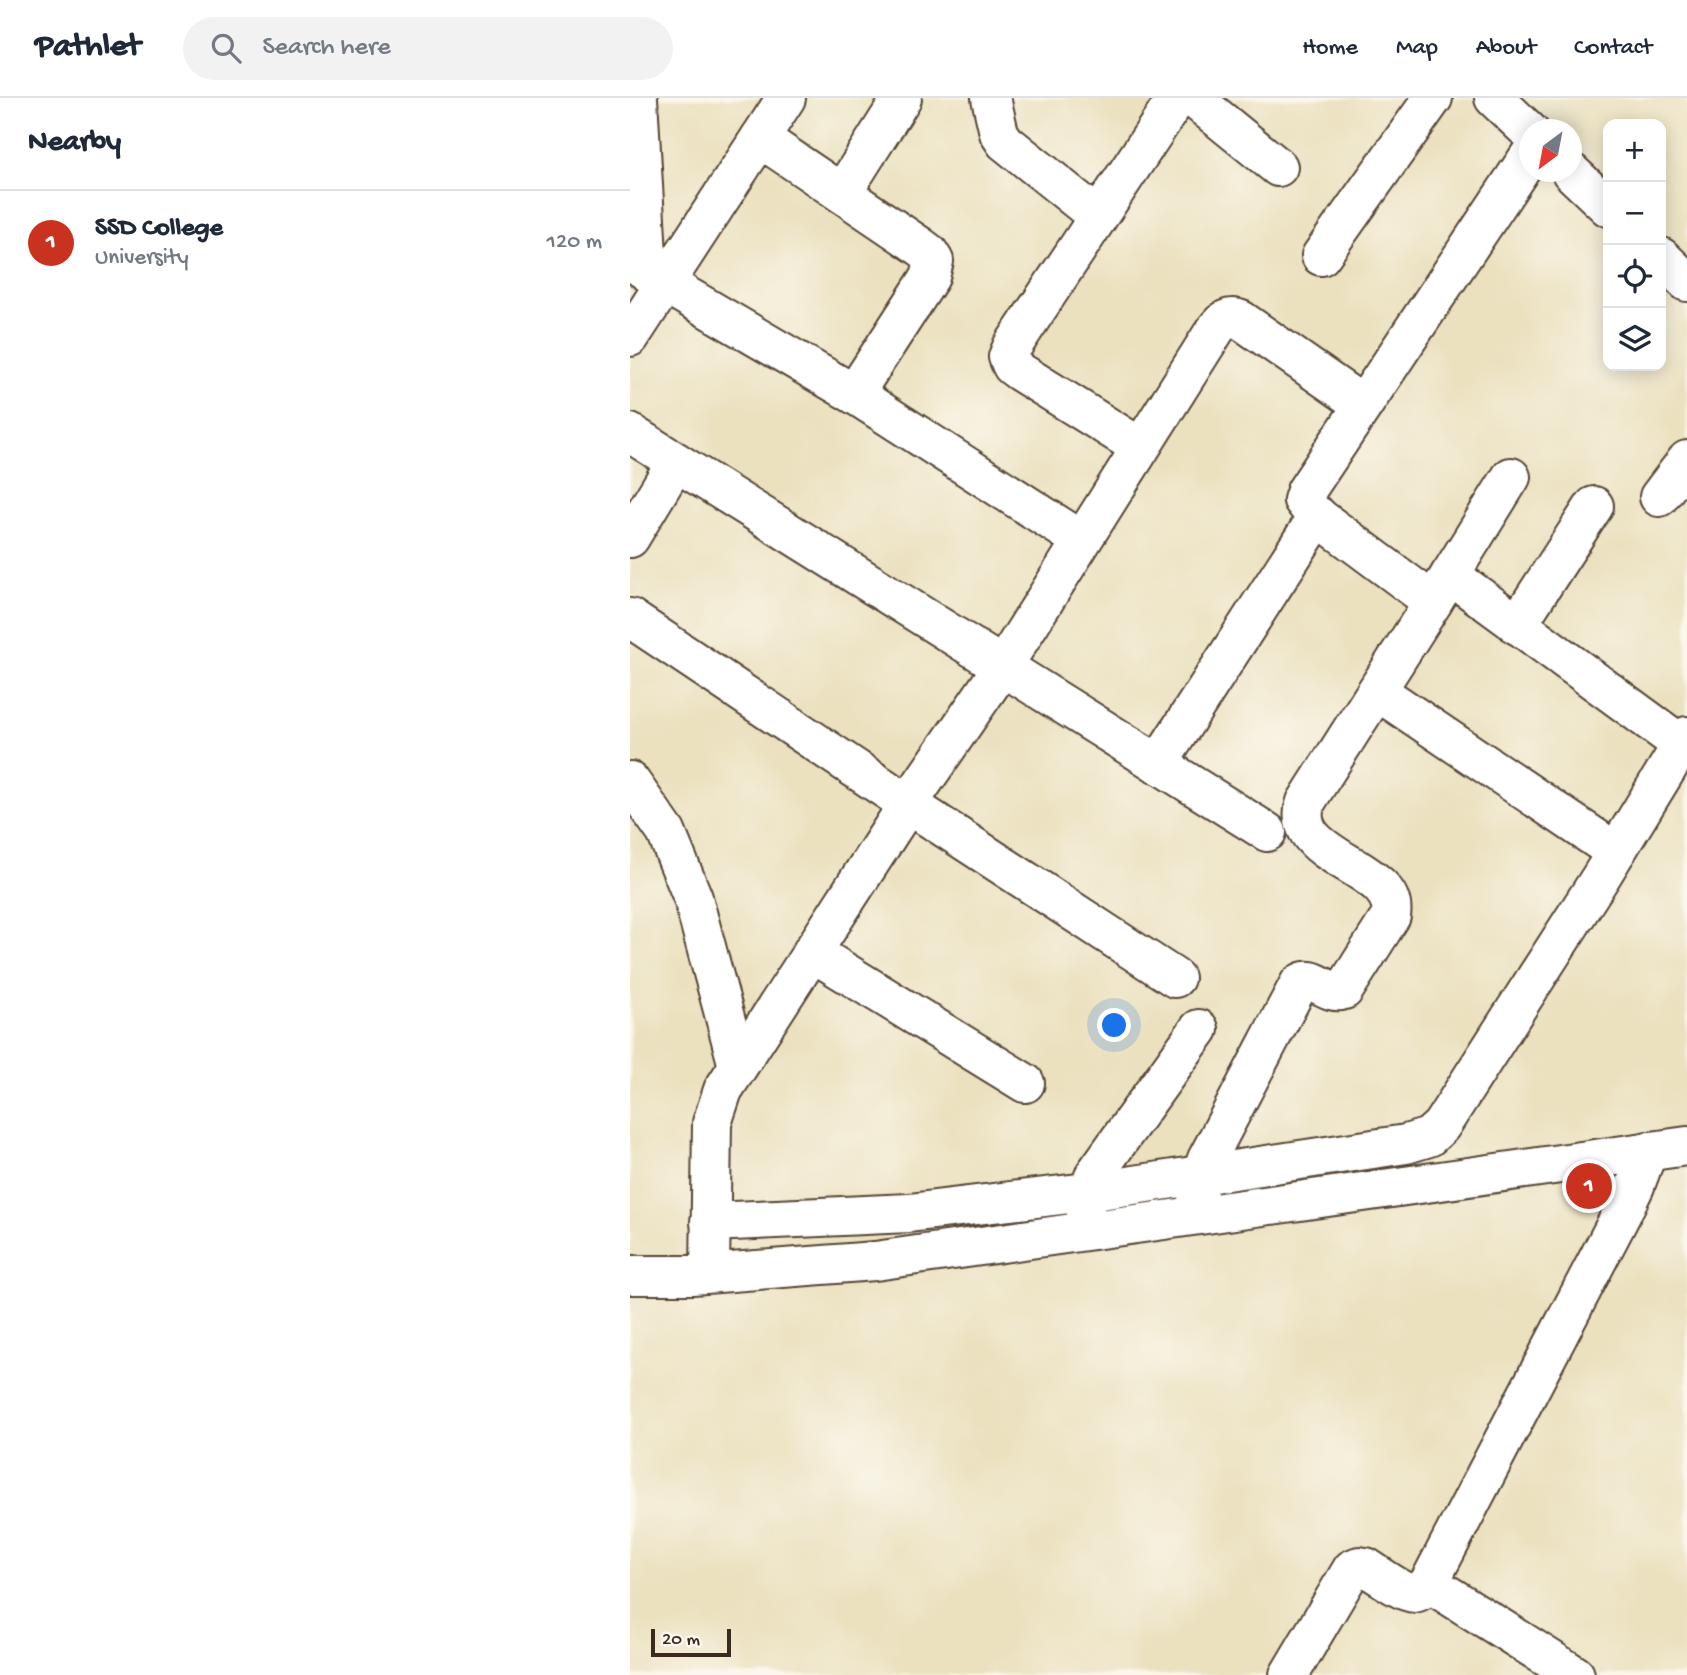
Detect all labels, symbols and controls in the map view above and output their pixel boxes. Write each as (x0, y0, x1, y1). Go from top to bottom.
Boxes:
search box (183, 17, 673, 80)
text: Pathlet (35, 29, 141, 67)
icon: search (207, 29, 245, 67)
text: Search here (263, 33, 391, 64)
text: Home (1302, 34, 1358, 63)
text: Map (1396, 34, 1438, 63)
text: About (1476, 34, 1536, 63)
text: Contact (1574, 34, 1652, 63)
north arrow (1519, 119, 1582, 182)
map controls (1603, 119, 1666, 371)
button: + (1603, 119, 1666, 182)
text: Nearby (28, 126, 121, 161)
button: − (1603, 182, 1666, 245)
text: SSD College (95, 214, 223, 245)
text: 1 (46, 229, 56, 256)
text: 120 m (547, 229, 602, 256)
text: University (95, 245, 189, 272)
button: locate (1603, 245, 1666, 308)
button: layers (1603, 308, 1666, 371)
your location (1097, 1008, 1131, 1042)
pin: 1 (1566, 1160, 1612, 1212)
scale bar (651, 1626, 732, 1658)
text: 20 m (662, 1629, 700, 1652)

